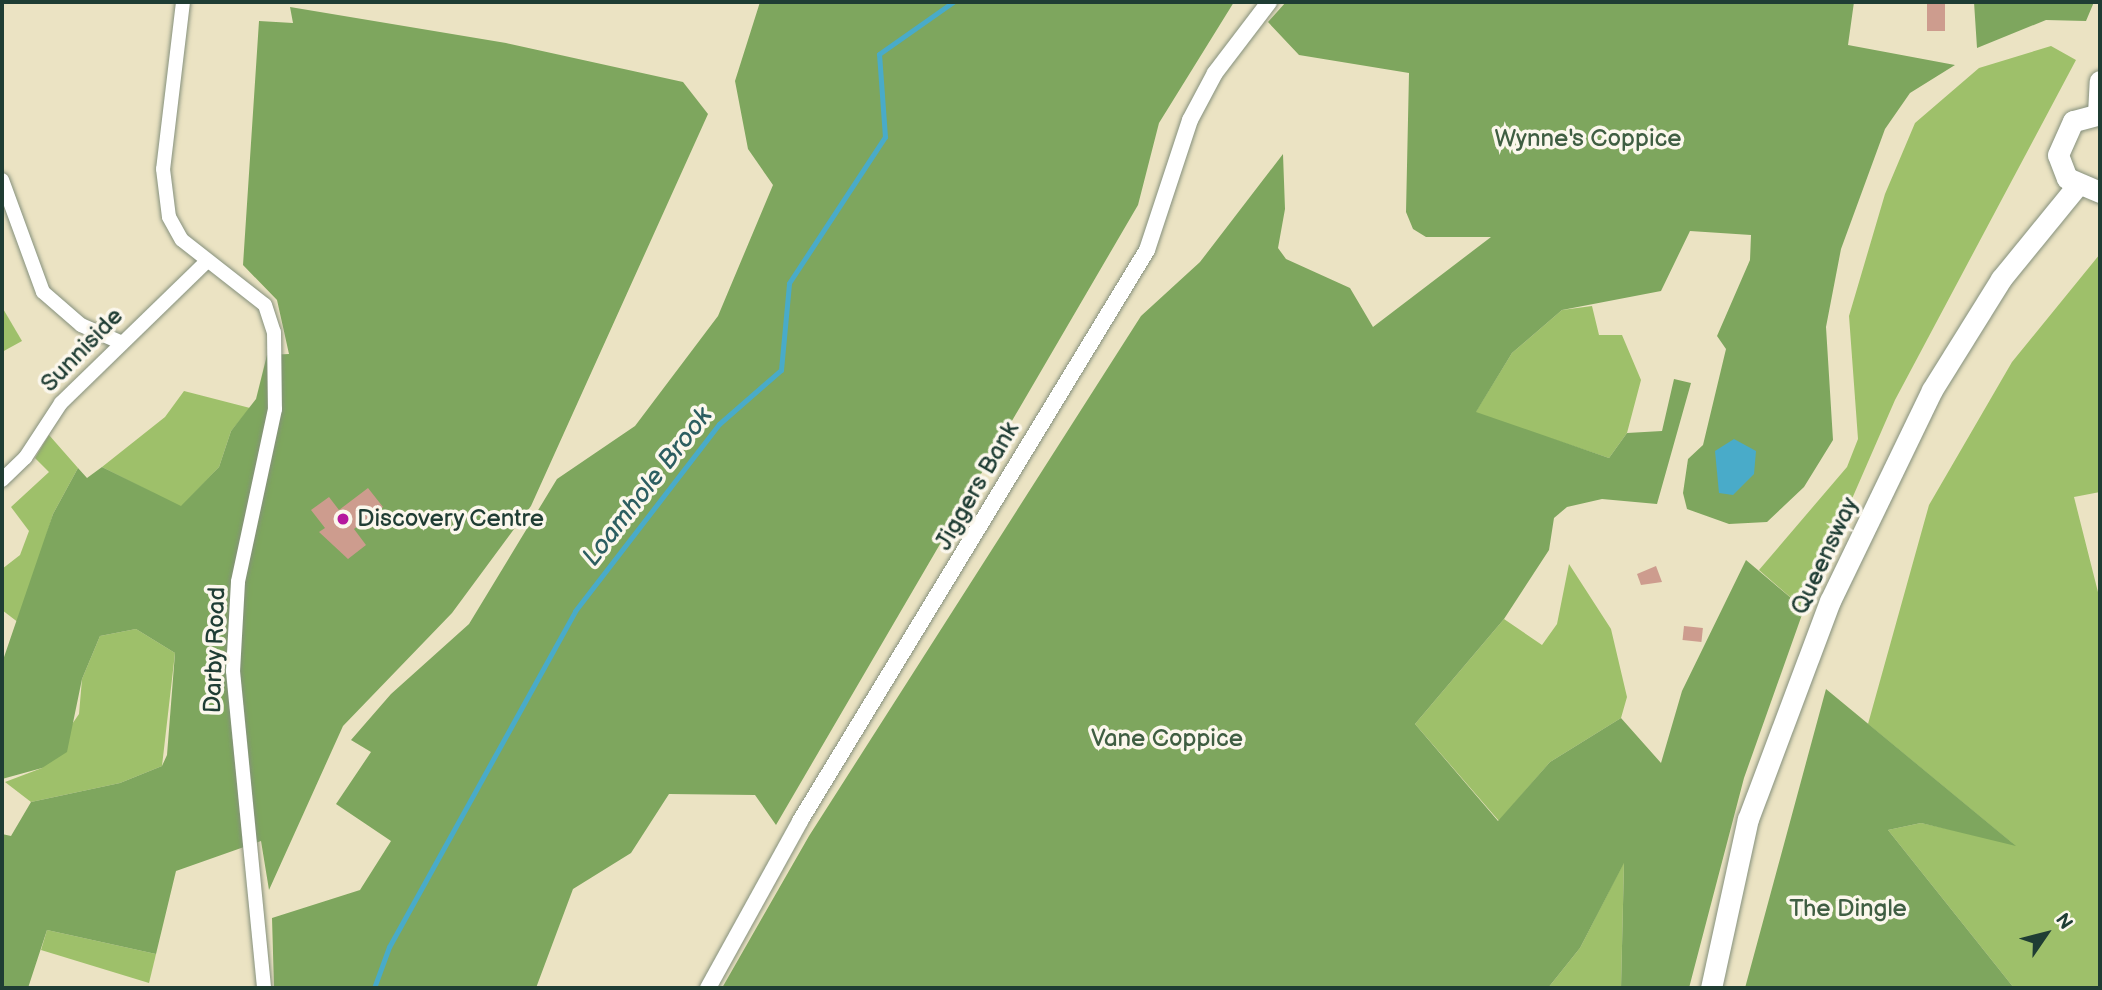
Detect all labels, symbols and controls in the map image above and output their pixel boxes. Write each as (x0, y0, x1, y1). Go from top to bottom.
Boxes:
park label: Wynne's Coppice (1494, 125, 1682, 153)
street label: Sunniside (35, 302, 129, 398)
water label: Loamhole Brook (576, 401, 720, 573)
street label: Jiggers Bank (929, 417, 1025, 555)
street label: Queensway (1785, 493, 1865, 619)
place label: Discovery Centre (357, 505, 546, 533)
marker: Discovery Centre (335, 511, 351, 527)
street label: Darby Road (198, 586, 232, 714)
park label: Vane Coppice (1091, 725, 1243, 753)
park label: The Dingle (1789, 895, 1907, 923)
north arrow (2011, 899, 2081, 969)
text: N (2050, 909, 2077, 934)

